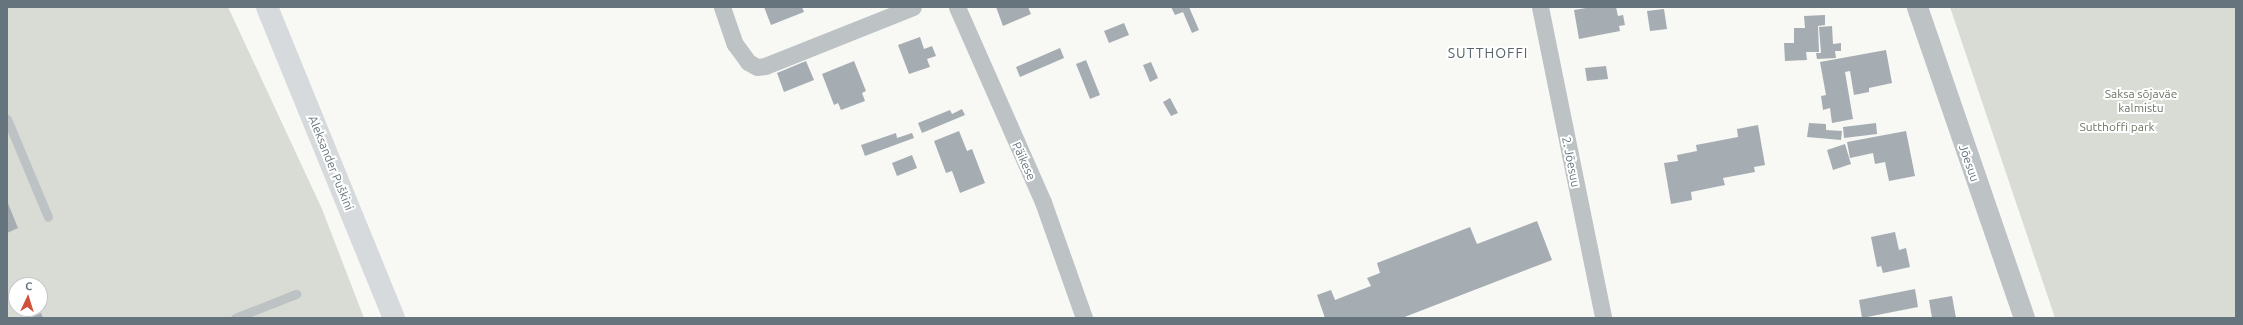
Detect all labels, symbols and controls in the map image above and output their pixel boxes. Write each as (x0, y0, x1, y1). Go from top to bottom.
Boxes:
district label: SUTTHOFFI (1448, 45, 1528, 61)
park label: Saksa sõjaväe kalmistu (2105, 87, 2177, 115)
street label: Aleksander Puškini (305, 114, 357, 212)
park label: Sutthoffi park (2079, 120, 2155, 134)
street label: 2. Jõesuu (1559, 136, 1583, 188)
street label: Päikese (1009, 140, 1039, 182)
street label: Jõesuu (1956, 142, 1982, 184)
north arrow (8, 277, 48, 317)
text: С (25, 280, 33, 292)

